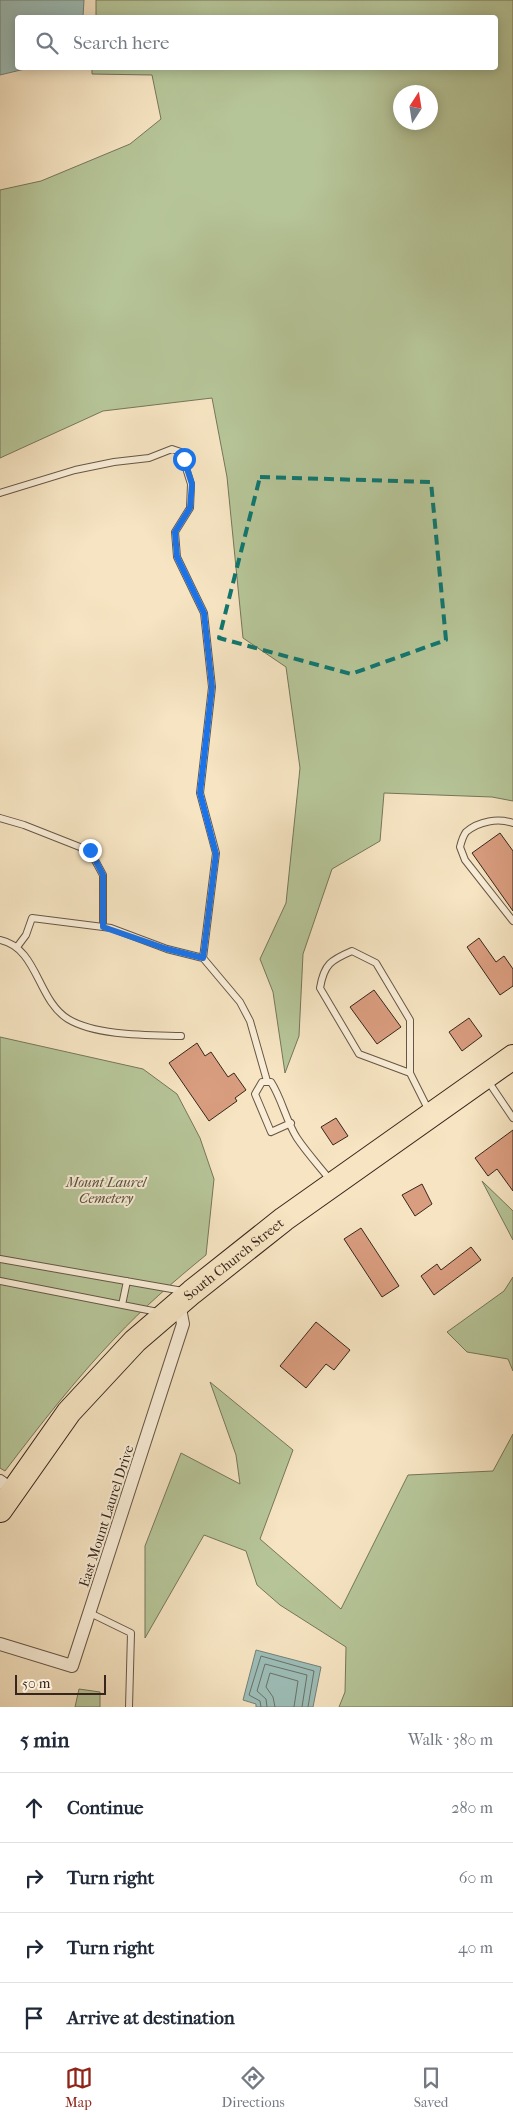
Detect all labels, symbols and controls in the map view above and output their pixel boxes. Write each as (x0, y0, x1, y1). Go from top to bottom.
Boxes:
search box (15, 15, 498, 70)
icon: search (33, 29, 61, 57)
text: Search here (73, 32, 169, 54)
north arrow (393, 85, 438, 130)
route start (173, 448, 196, 471)
route end (79, 839, 102, 862)
park label: Mount Laurel Cemetery (65, 1174, 148, 1207)
street label: South Church Street (180, 1215, 287, 1304)
street label: East Mount Laurel Drive (75, 1443, 138, 1589)
scale bar (15, 1672, 106, 1695)
text: 50 m (22, 1675, 50, 1692)
text: 5 min (20, 1728, 69, 1752)
text: Walk · 380 m (408, 1730, 493, 1749)
icon: ahead (20, 1794, 48, 1822)
text: Continue (67, 1797, 143, 1819)
text: 280 m (451, 1798, 493, 1817)
icon: right (20, 1864, 48, 1892)
text: Turn right (67, 1867, 154, 1889)
text: 60 m (459, 1868, 493, 1887)
icon: right (20, 1934, 48, 1962)
text: Turn right (67, 1937, 154, 1959)
text: 40 m (458, 1938, 493, 1957)
icon: arrive (20, 2004, 48, 2032)
text: Arrive at destination (67, 2007, 235, 2029)
tab: Map (65, 2064, 93, 2111)
tab: Directions (222, 2064, 285, 2111)
tab: Saved (414, 2064, 448, 2111)

